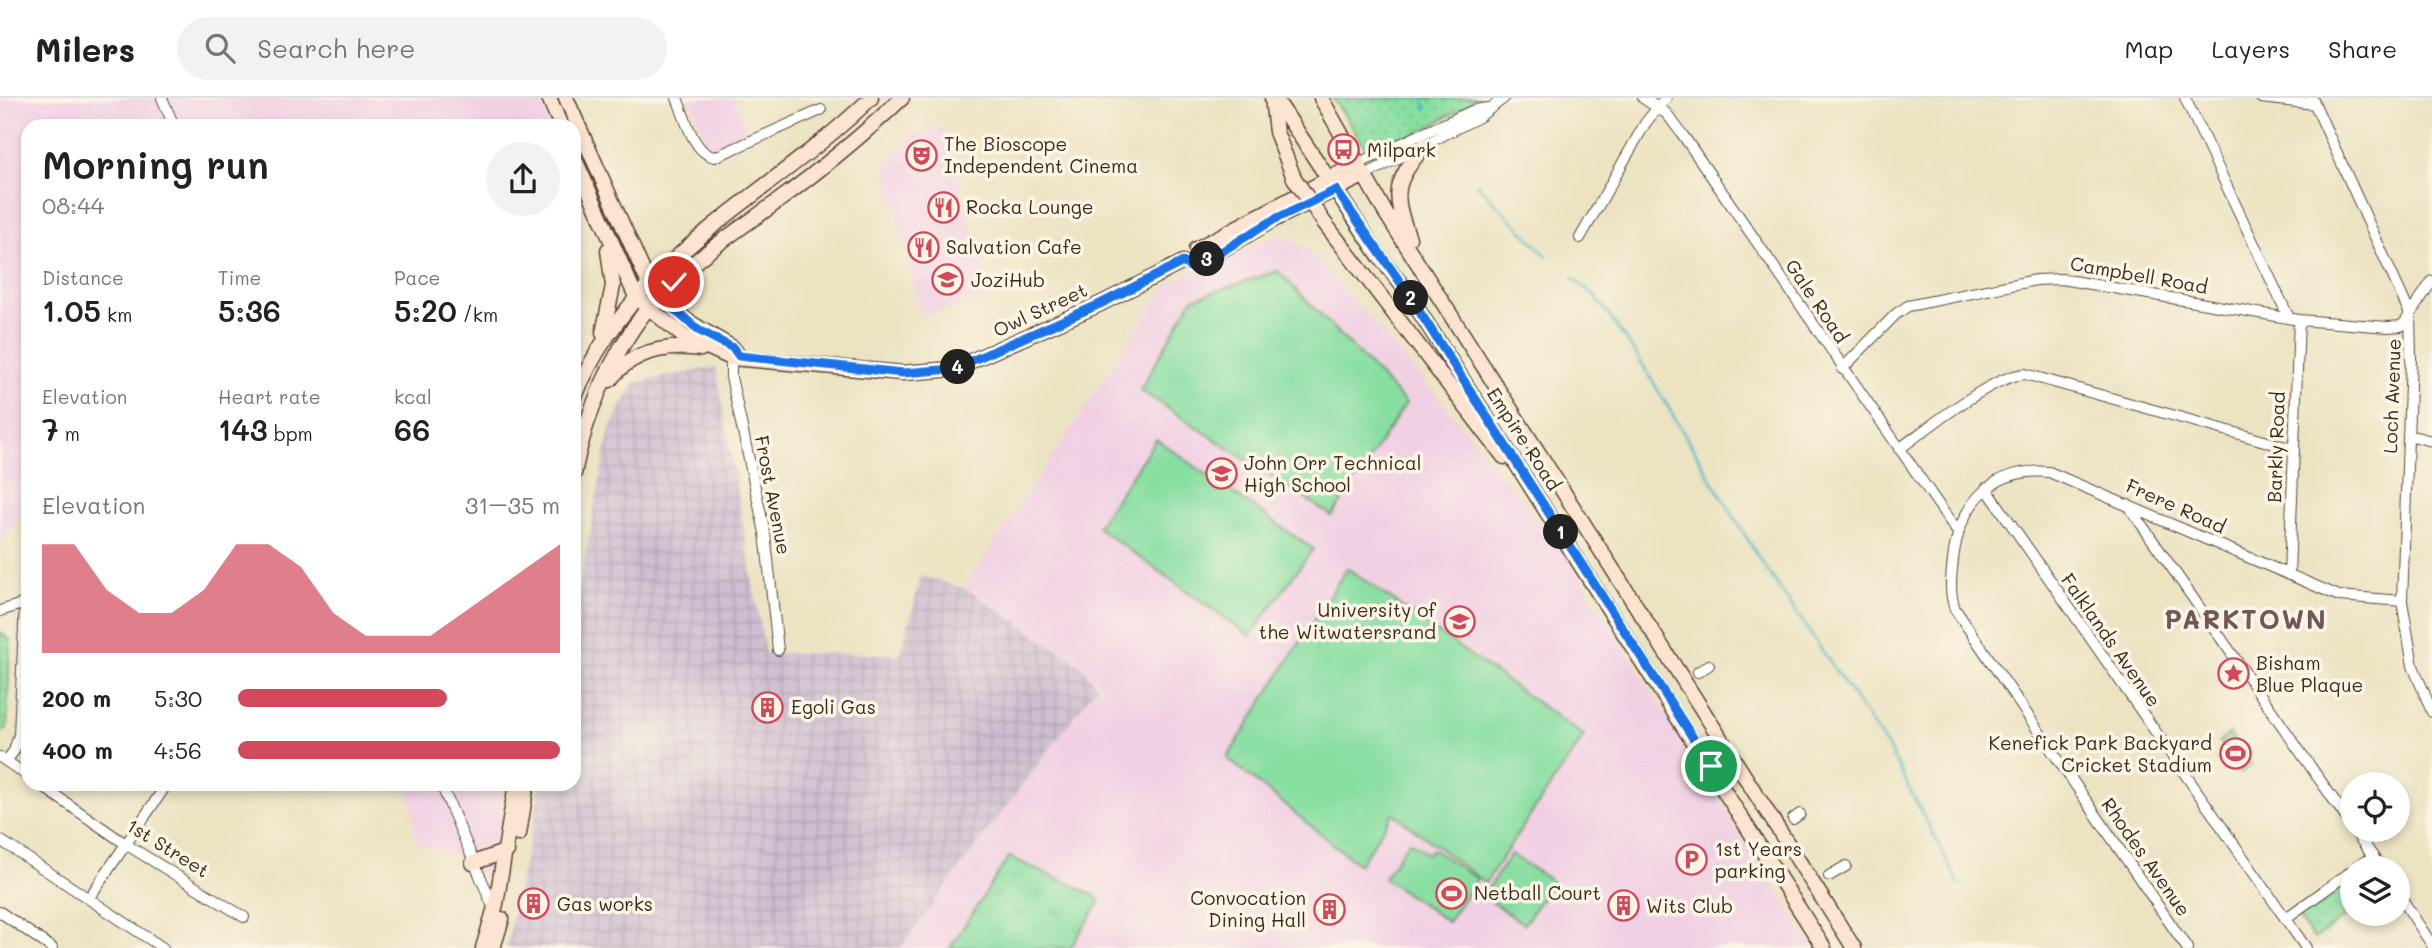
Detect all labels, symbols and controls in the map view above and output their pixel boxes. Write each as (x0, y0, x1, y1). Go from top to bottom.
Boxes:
search box (177, 17, 667, 80)
text: Milers (35, 27, 135, 70)
icon: search (201, 29, 239, 67)
text: Search here (257, 31, 415, 65)
text: Map (2125, 33, 2173, 64)
text: Layers (2211, 33, 2290, 64)
text: Share (2328, 33, 2397, 64)
place label: The Bioscope Independent Cinema (944, 131, 1138, 178)
bus stop icon: Milpark (1327, 133, 1361, 167)
place label: Milpark (1367, 137, 1436, 162)
theatre icon: The Bioscope Independent Cinema (904, 138, 938, 172)
text: Morning run (42, 139, 269, 189)
button: share (486, 142, 560, 216)
text: 08:44 (42, 190, 104, 220)
restaurant icon: Rocka Lounge (926, 190, 960, 224)
place label: Rocka Lounge (966, 194, 1094, 219)
restaurant icon: Salvation Cafe (906, 230, 940, 264)
place label: Salvation Cafe (946, 234, 1082, 259)
pin: 3 (1190, 242, 1224, 276)
text: 3 (1201, 246, 1212, 271)
street label: Campbell Road (2068, 250, 2210, 299)
pin (644, 252, 704, 312)
street label: Gale Road (1780, 254, 1855, 347)
icon: check (655, 263, 693, 301)
school or university icon: JoziHub (931, 263, 965, 297)
text: Distance (42, 265, 124, 290)
text: Time (218, 265, 261, 290)
text: Pace (394, 265, 440, 290)
place label: JoziHub (971, 267, 1045, 292)
street label: Owl Street (989, 277, 1091, 342)
pin: 2 (1394, 280, 1428, 316)
text: 2 (1405, 285, 1416, 310)
text: 1.05 (42, 290, 101, 330)
text: 5:36 (218, 290, 281, 330)
text: 5:20 (394, 290, 457, 330)
text: km (101, 302, 132, 327)
text: /km (457, 302, 498, 327)
street label: Loch Avenue (2377, 338, 2406, 454)
pin: 4 (940, 350, 976, 384)
text: 4 (951, 354, 964, 379)
street label: Empire Road (1482, 382, 1567, 495)
text: Elevation (42, 384, 127, 409)
text: Heart rate (218, 384, 321, 409)
text: kcal (394, 384, 432, 409)
street label: Barkly Road (2261, 391, 2290, 503)
text: 7 (42, 409, 59, 449)
text: 143 (218, 409, 268, 449)
text: 66 (394, 409, 430, 449)
text: m (59, 421, 80, 446)
text: bpm (268, 421, 313, 446)
street label: Frost Avenue (750, 433, 797, 557)
place label: John Orr Technical High School (1244, 450, 1422, 497)
school or university icon: John Orr Technical High School (1204, 457, 1238, 491)
street label: Frere Road (2122, 472, 2230, 539)
text: Elevation (42, 490, 145, 520)
text: 31–35 m (465, 490, 560, 520)
pin: 1 (1544, 514, 1578, 550)
text: 1 (1556, 519, 1565, 544)
street label: Falklands Avenue (2056, 568, 2167, 711)
place label: University of the Witwatersrand (1259, 597, 1437, 644)
district label: PARKTOWN (2164, 602, 2328, 636)
school or university icon: University of the Witwatersrand (1442, 604, 1476, 638)
place label: Bisham Blue Plaque (2256, 650, 2363, 697)
place icon: Bisham Blue Plaque (2216, 657, 2250, 691)
text: 200 m (42, 683, 111, 713)
text: 5:30 (154, 683, 202, 713)
building icon: Egoli Gas (751, 690, 785, 724)
place label: Egoli Gas (791, 694, 876, 719)
place label: Kenefick Park Backyard Cricket Stadium (1988, 730, 2212, 777)
text: 400 m (42, 735, 113, 765)
text: 4:56 (154, 735, 202, 765)
pin (1681, 736, 1741, 796)
sports icon: Kenefick Park Backyard Cricket Stadium (2218, 737, 2252, 771)
icon: arrive (1692, 747, 1730, 785)
map controls (2340, 772, 2410, 926)
button: locate (2340, 772, 2410, 842)
street label: Rhodes Avenue (2096, 793, 2197, 921)
street label: 1st Street (122, 812, 214, 883)
place label: 1st Years parking (1715, 836, 1802, 883)
parking icon: 1st Years parking (1675, 843, 1709, 877)
button: layers (2340, 856, 2410, 926)
sports icon: Netball Court (1434, 876, 1468, 910)
place label: Netball Court (1474, 880, 1601, 905)
place label: Convocation Dining Hall (1190, 885, 1306, 932)
building icon: Gas works (517, 887, 551, 921)
building icon: Wits Club (1606, 889, 1640, 923)
place label: Gas works (557, 891, 653, 916)
building icon: Convocation Dining Hall (1312, 892, 1346, 926)
place label: Wits Club (1646, 893, 1733, 918)

